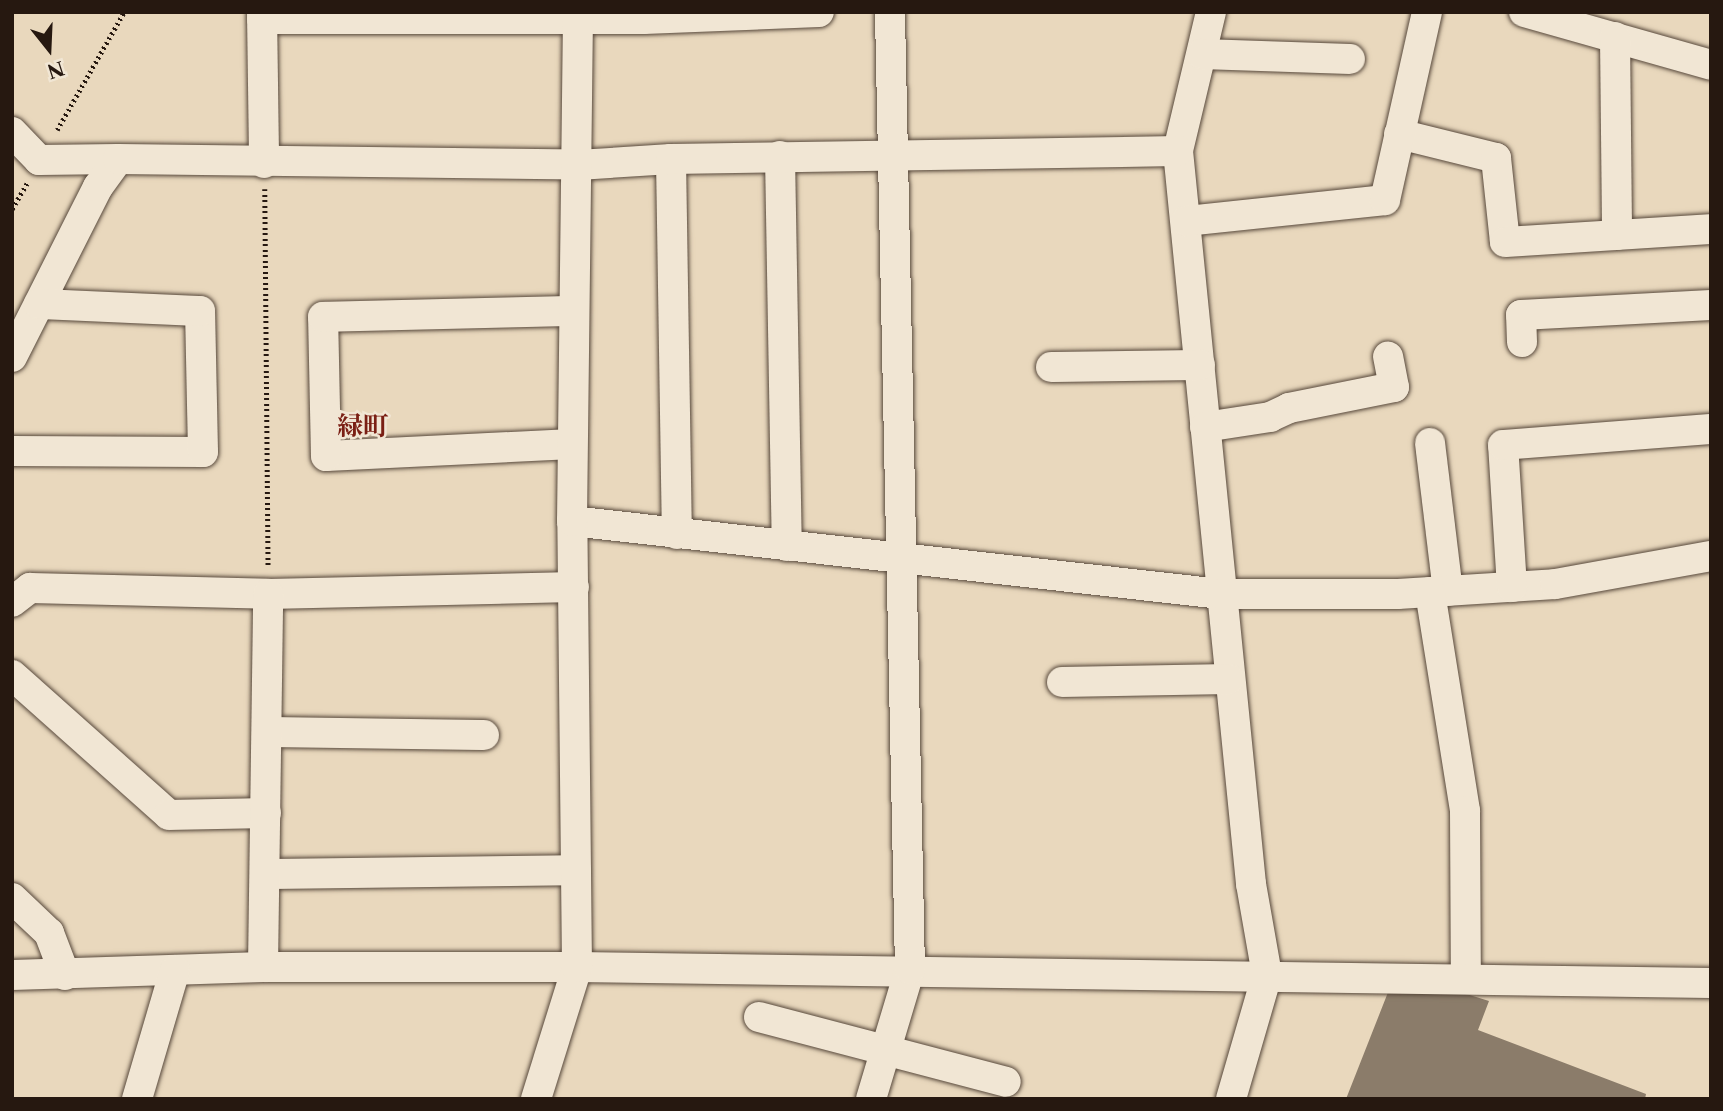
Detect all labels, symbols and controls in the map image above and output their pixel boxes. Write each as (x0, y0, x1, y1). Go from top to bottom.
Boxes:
north arrow (14, 14, 84, 84)
text: N (44, 56, 67, 83)
district label: 緑町 (337, 411, 389, 443)

